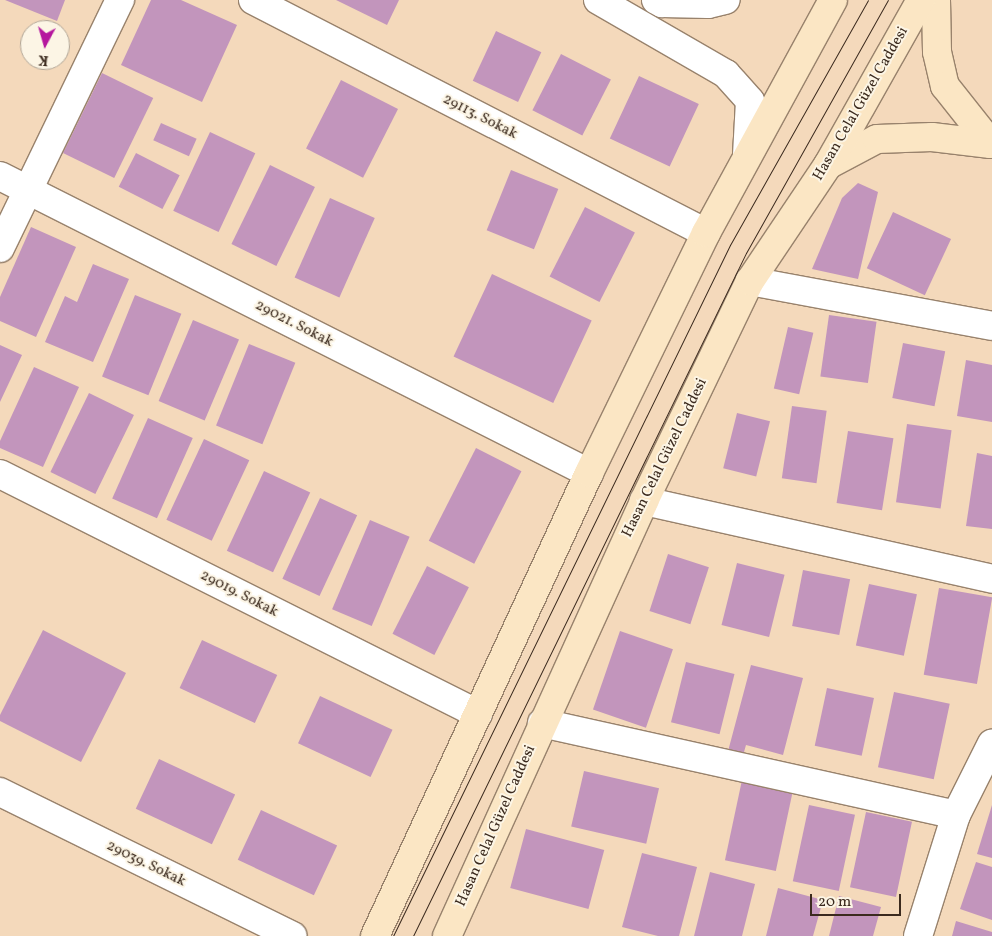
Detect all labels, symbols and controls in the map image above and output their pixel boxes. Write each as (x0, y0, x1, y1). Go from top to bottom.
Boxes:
north arrow (20, 20, 70, 70)
street label: Hasan Celal Güzel Caddesi (810, 24, 912, 184)
text: K (37, 49, 50, 69)
street label: 29113. Sokak (440, 90, 520, 144)
street label: 29021. Sokak (252, 297, 336, 351)
street label: Hasan Celal Güzel Caddesi (619, 376, 711, 540)
street label: 29019. Sokak (197, 567, 281, 621)
street label: Hasan Celal Güzel Caddesi (452, 743, 540, 909)
street label: 29039. Sokak (103, 837, 189, 891)
scale bar (812, 884, 903, 916)
text: 20 m (818, 892, 851, 913)

